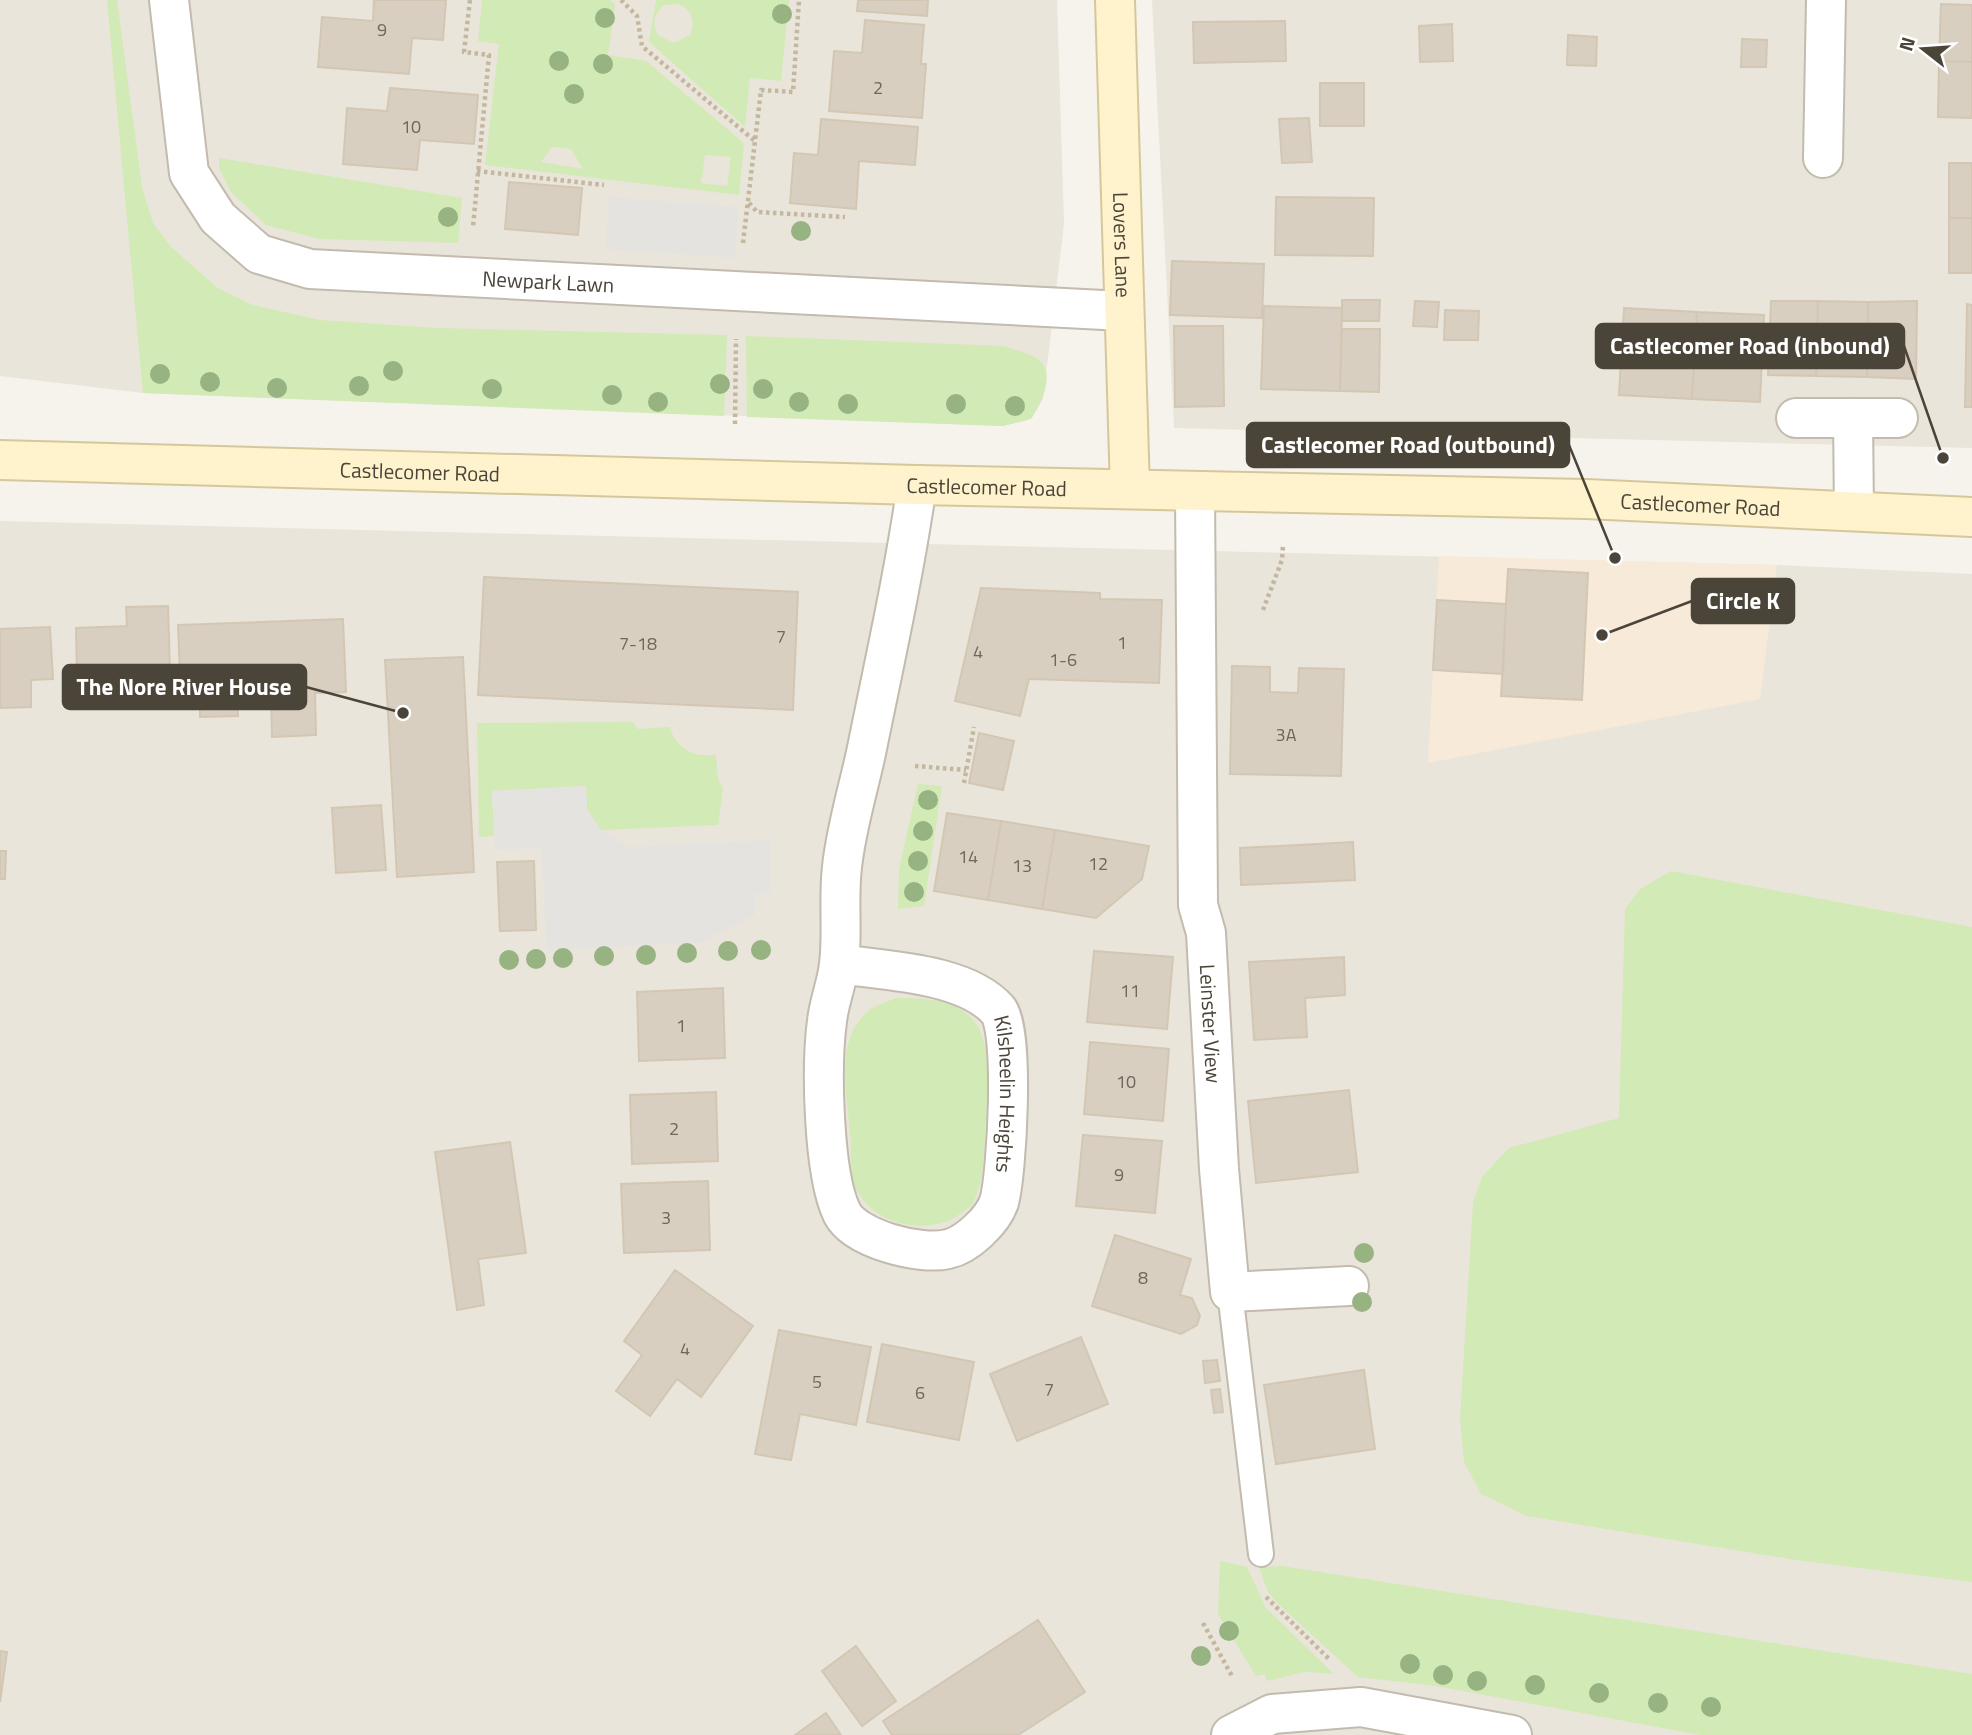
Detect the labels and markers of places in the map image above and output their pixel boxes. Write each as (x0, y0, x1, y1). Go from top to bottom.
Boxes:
callout: Castlecomer Road (inbound) (1596, 324, 1904, 368)
callout: Castlecomer Road (outbound) (1247, 423, 1569, 467)
callout: Circle K (1692, 579, 1794, 623)
callout: The Nore River House (63, 665, 306, 709)

